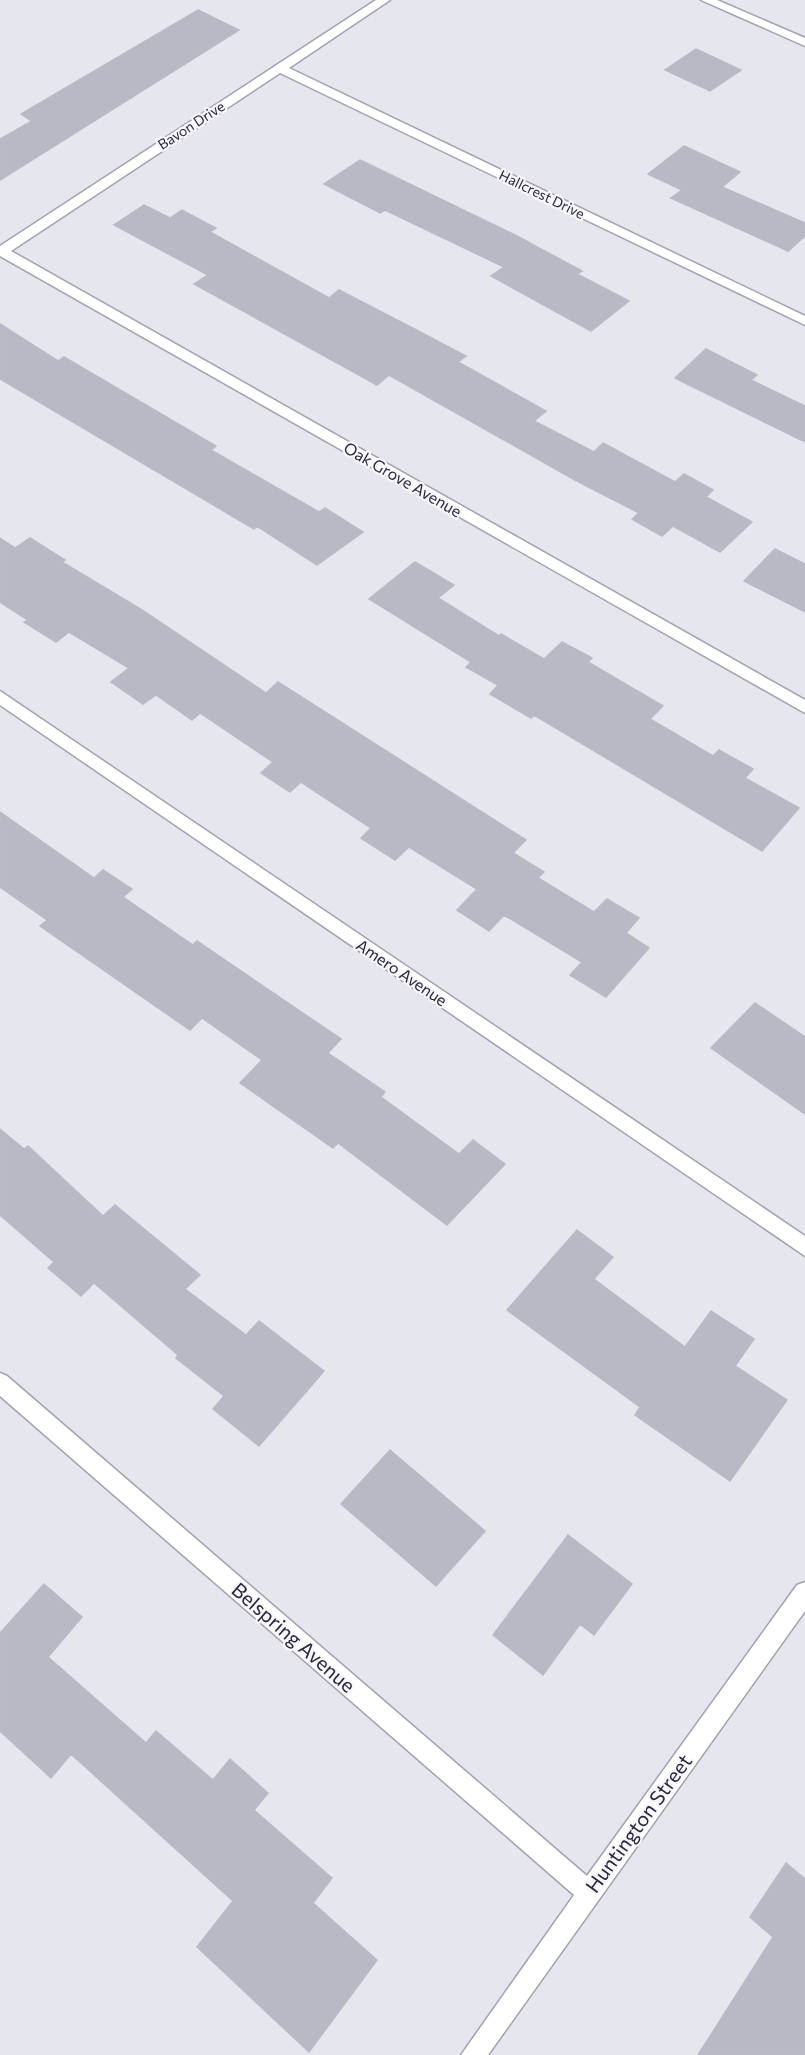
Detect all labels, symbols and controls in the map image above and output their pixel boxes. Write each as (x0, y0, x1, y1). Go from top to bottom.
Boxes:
street label: Bavon Drive (154, 97, 228, 153)
street label: Hallcrest Drive (496, 166, 588, 222)
street label: Oak Grove Avenue (341, 438, 465, 520)
street label: Amero Avenue (353, 935, 451, 1009)
street label: Belspring Avenue (227, 1577, 361, 1697)
street label: Huntington Street (580, 1749, 696, 1897)

